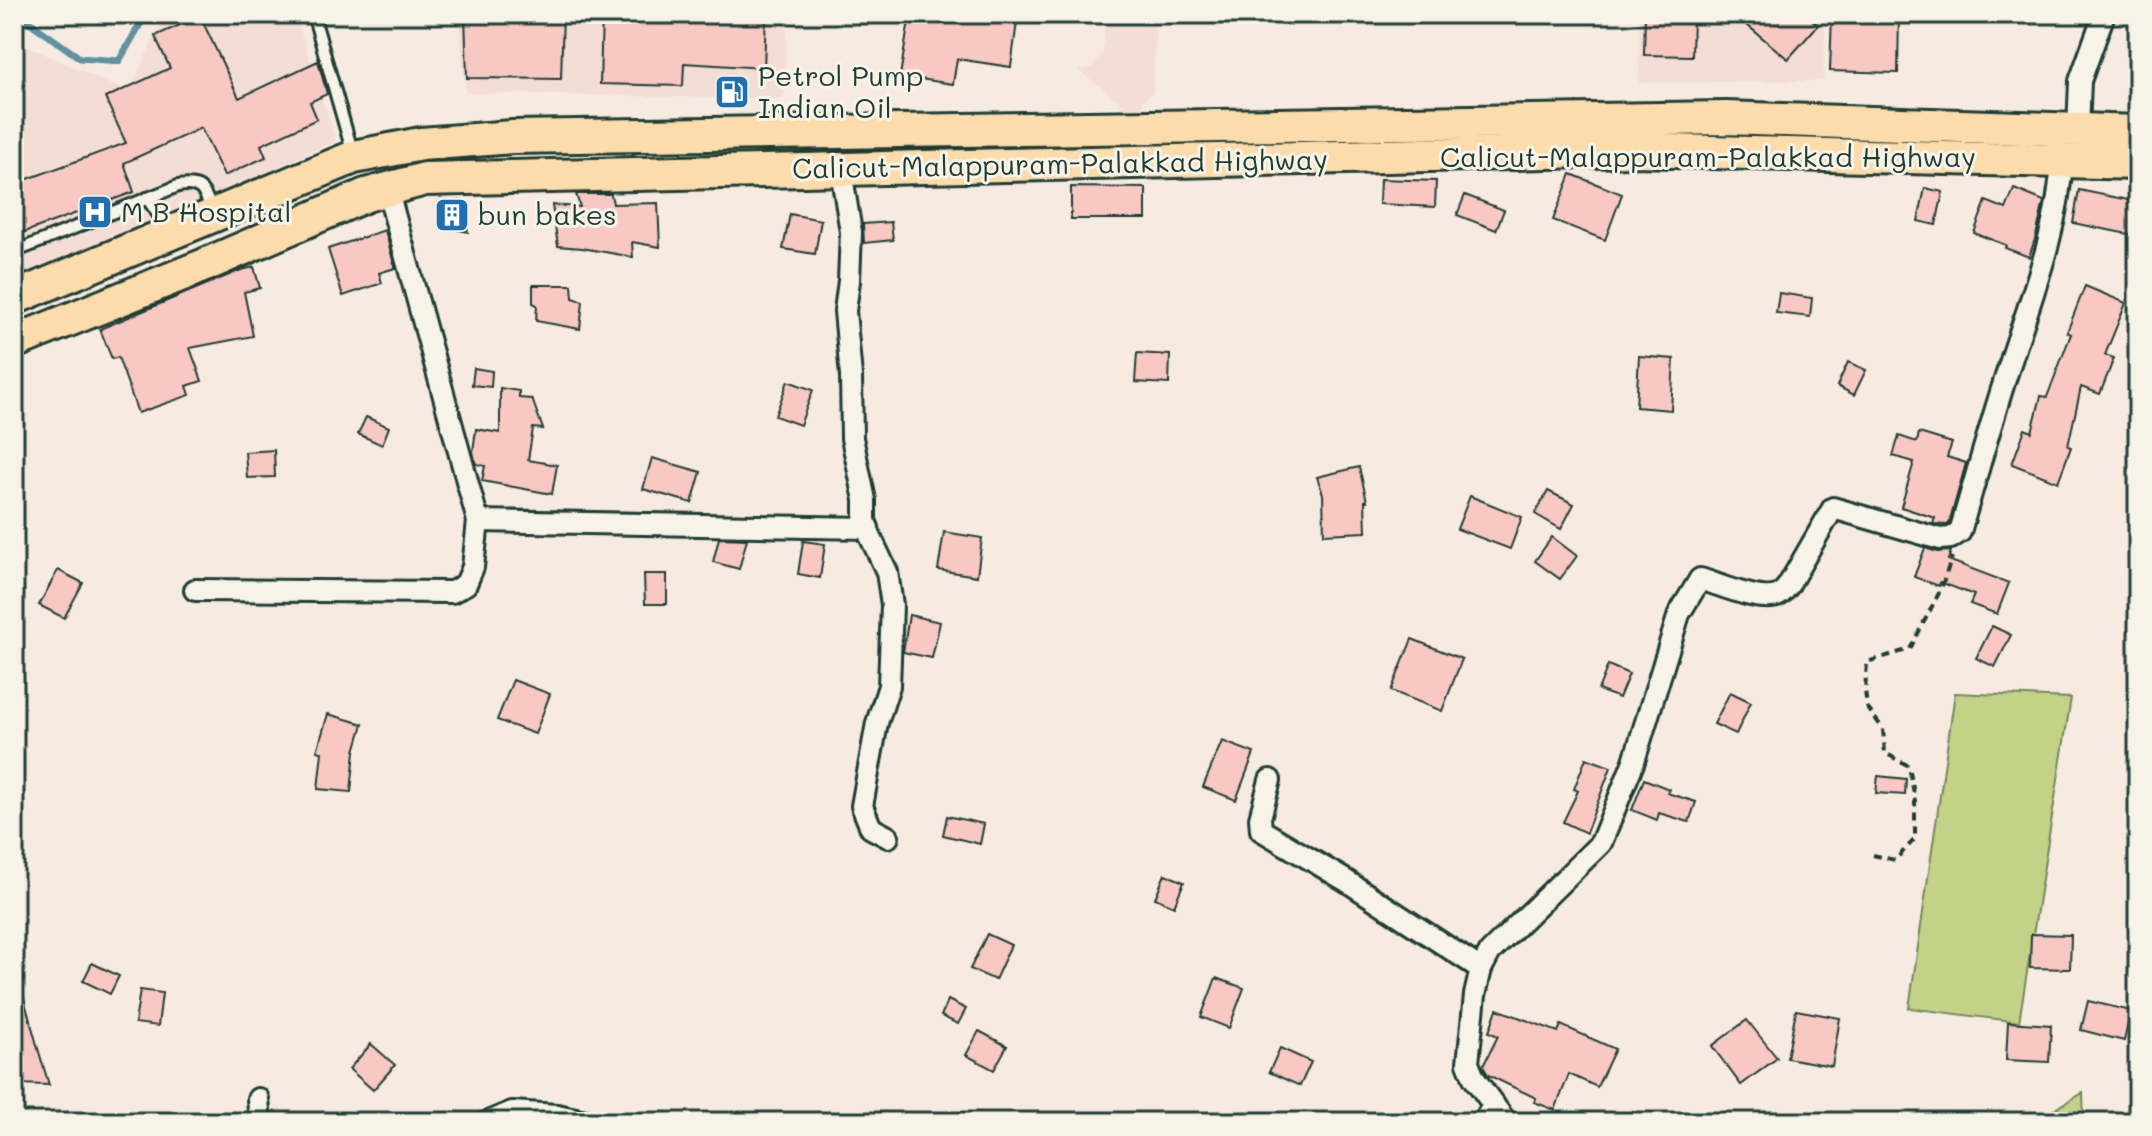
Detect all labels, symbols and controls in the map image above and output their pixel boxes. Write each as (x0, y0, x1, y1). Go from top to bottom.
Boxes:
place label: Petrol Pump Indian Oil (758, 57, 923, 125)
fuel station icon: Petrol Pump Indian Oil (713, 73, 751, 111)
street label: Calicut-Malappuram-Palakkad Highway (1440, 138, 1976, 174)
street label: Calicut-Malappuram-Palakkad Highway (792, 140, 1328, 186)
hospital icon: M B Hospital (76, 193, 114, 231)
place label: M B Hospital (121, 193, 291, 229)
building icon: bun bakes (433, 196, 471, 234)
place label: bun bakes (478, 196, 617, 232)

